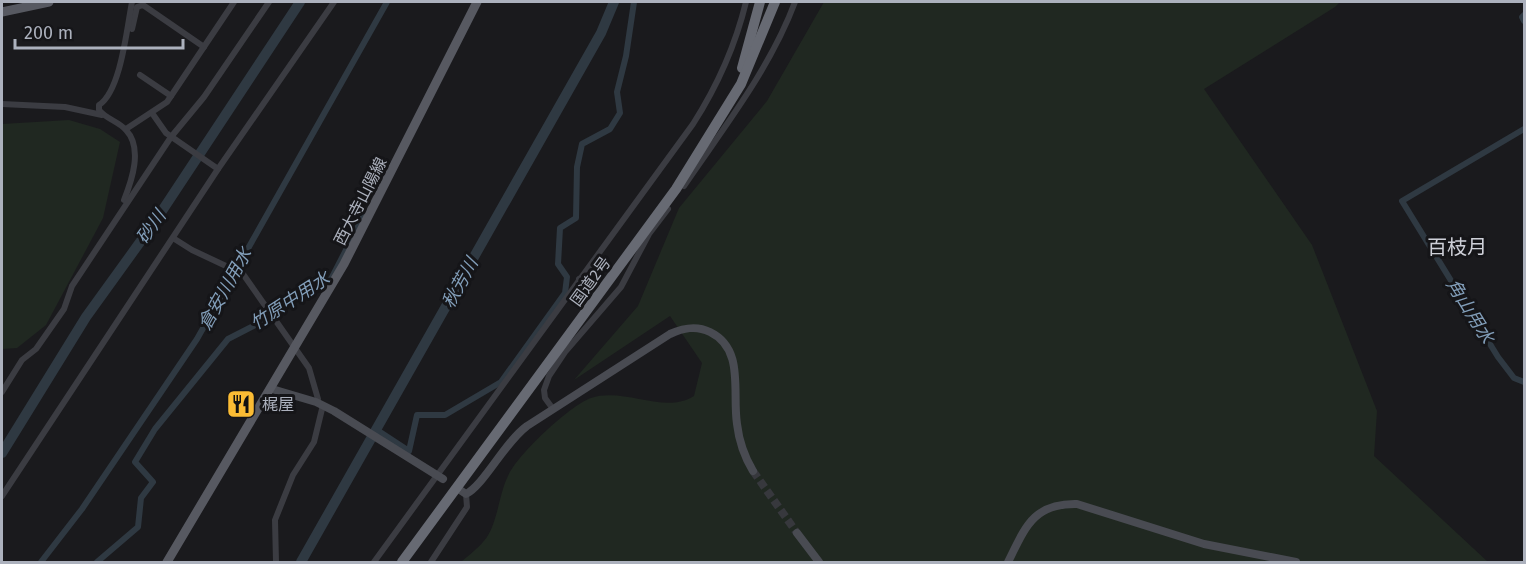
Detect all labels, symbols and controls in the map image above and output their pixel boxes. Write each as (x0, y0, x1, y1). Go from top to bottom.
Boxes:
scale bar (15, 12, 183, 50)
text: 200 m (24, 22, 73, 44)
street label: 西大寺山陽線 (330, 154, 391, 248)
water label: 砂川 (132, 204, 171, 248)
district label: 百枝月 (1427, 235, 1487, 259)
water label: 倉安川用水 (194, 243, 257, 334)
water label: 秋芳川 (437, 252, 484, 312)
street label: 国道2号 (566, 253, 615, 309)
water label: 竹原中用水 (246, 266, 335, 335)
water label: 角山用水 (1442, 275, 1499, 349)
restaurant icon: 梶屋 (225, 388, 257, 420)
place label: 梶屋 (262, 395, 294, 414)

